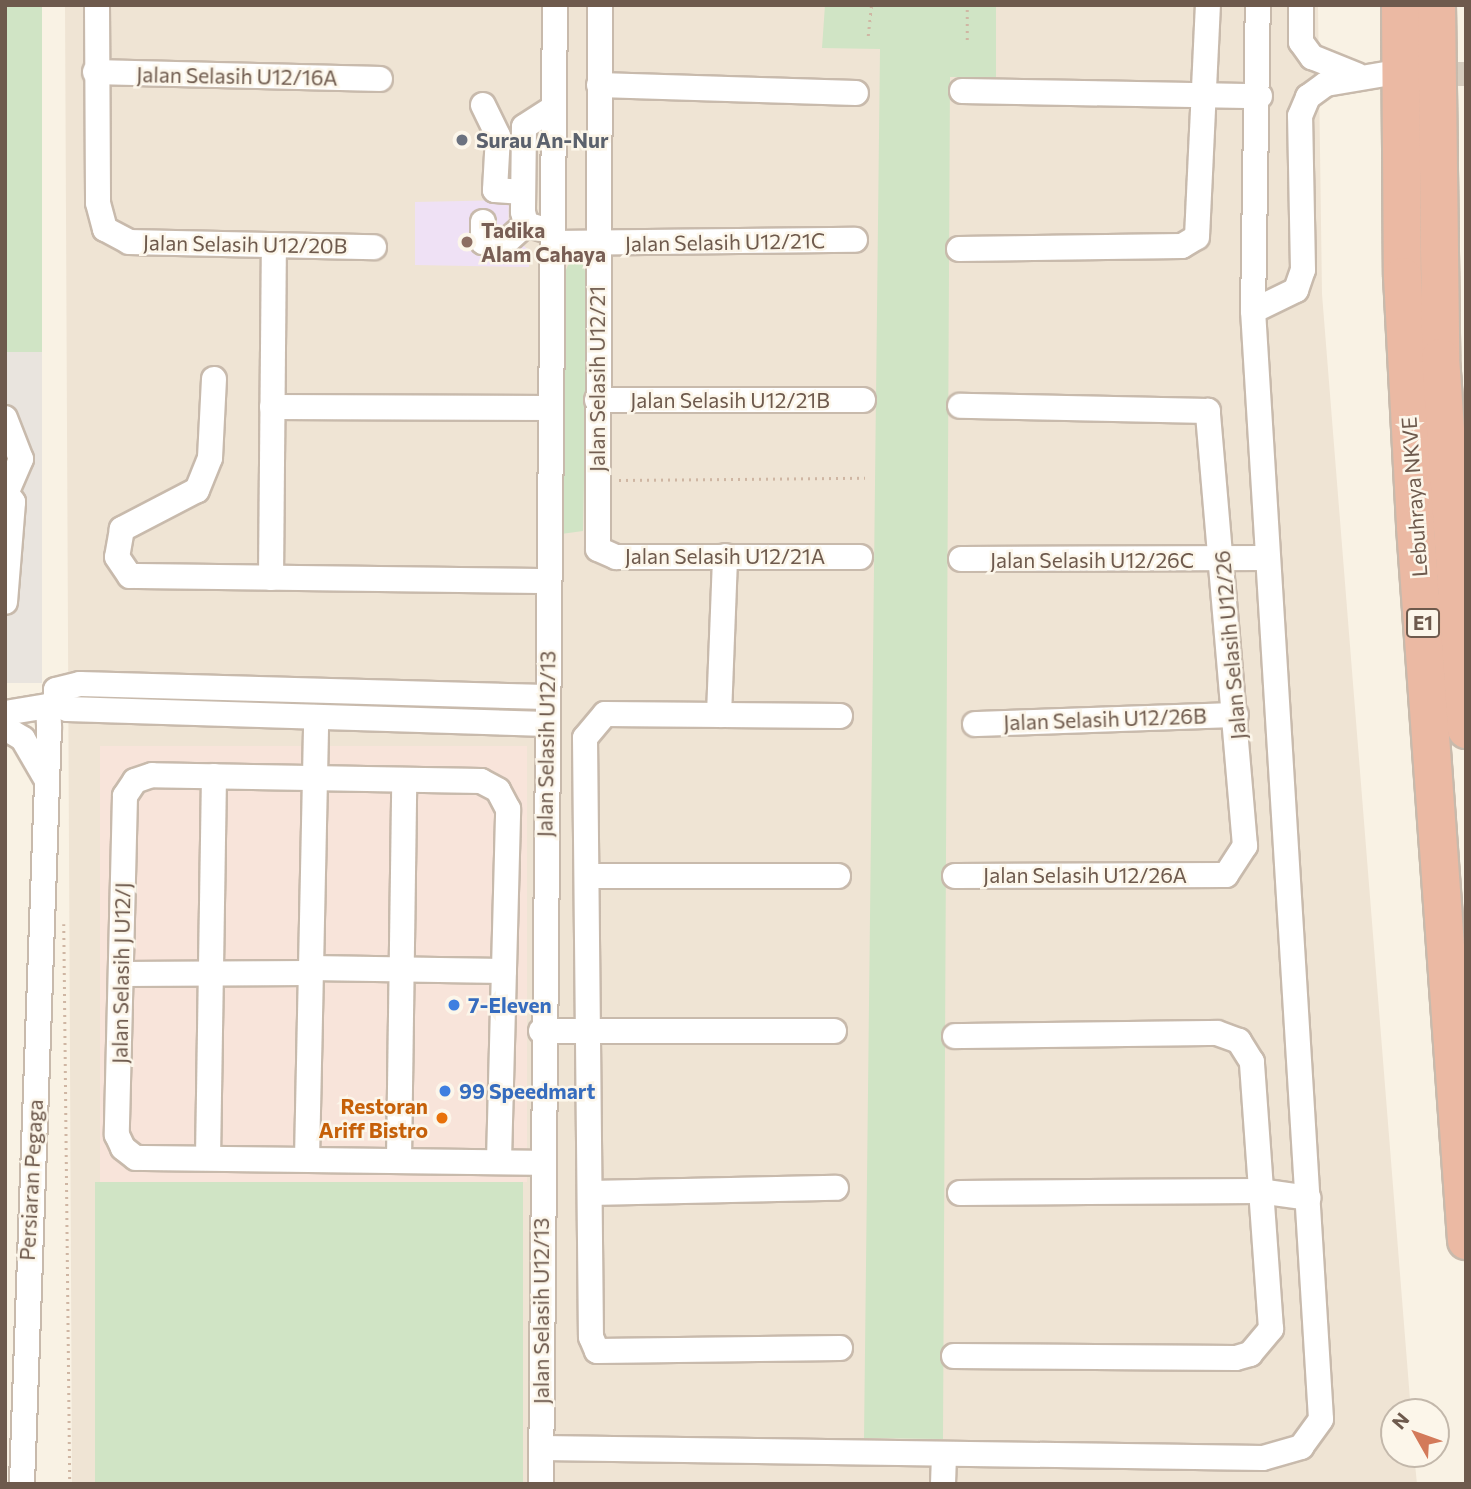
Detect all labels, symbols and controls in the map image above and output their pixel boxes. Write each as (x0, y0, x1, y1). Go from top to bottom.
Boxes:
street label: Jalan Selasih U12/16A (136, 62, 338, 90)
place label: Surau An-Nur (476, 127, 609, 153)
marker: Surau An-Nur (454, 132, 470, 148)
place label: Tadika Alam Cahaya (481, 217, 606, 267)
street label: Jalan Selasih U12/21C (625, 228, 825, 256)
street label: Jalan Selasih U12/20B (143, 230, 347, 258)
marker: Tadika Alam Cahaya (459, 234, 475, 250)
street label: Jalan Selasih U12/21 (584, 286, 610, 472)
street label: Jalan Selasih U12/21B (630, 387, 830, 413)
street label: Lebuhraya NKVE (1396, 416, 1432, 578)
street label: Jalan Selasih U12/21A (625, 543, 825, 569)
street label: Jalan Selasih U12/26C (990, 547, 1194, 573)
street label: Jalan Selasih U12/26 (1209, 549, 1251, 741)
road number: E1 (1406, 608, 1440, 638)
street label: Jalan Selasih U12/13 (532, 651, 560, 837)
street label: Jalan Selasih U12/26B (1003, 703, 1207, 735)
street label: Jalan Selasih U12/26A (983, 862, 1187, 888)
street label: Jalan Selasih J U12/J (107, 882, 135, 1064)
place label: 7-Eleven (468, 992, 552, 1018)
marker: 7-Eleven (446, 997, 462, 1013)
place label: 99 Speedmart (459, 1078, 595, 1104)
marker: 99 Speedmart (437, 1083, 453, 1099)
place label: Restoran Ariff Bistro (319, 1093, 428, 1143)
street label: Persiaran Pegaga (14, 1099, 48, 1261)
marker: Restoran Ariff Bistro (434, 1110, 450, 1126)
street label: Jalan Selasih U12/13 (528, 1218, 554, 1404)
north arrow (1380, 1398, 1450, 1468)
text: N (1387, 1408, 1413, 1433)

